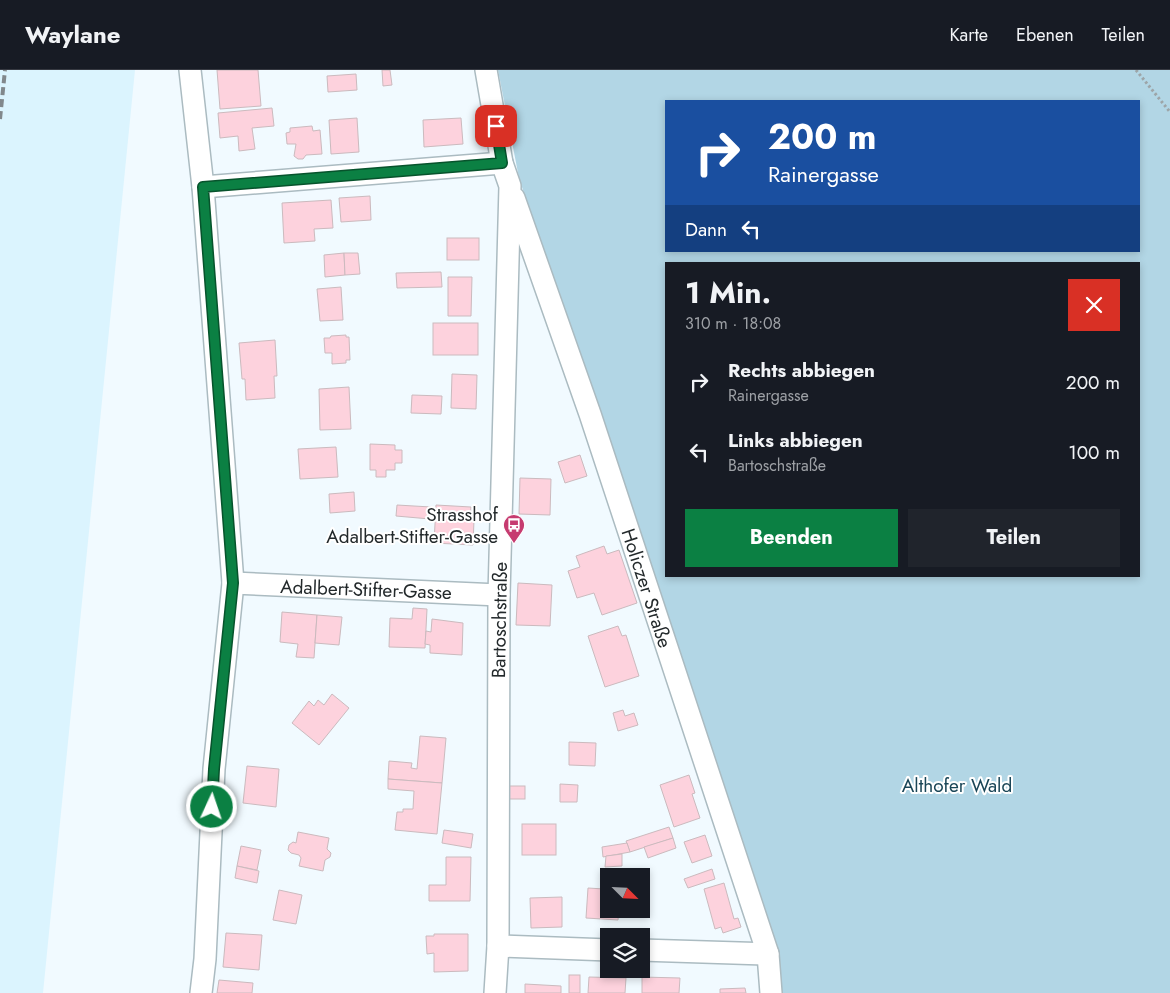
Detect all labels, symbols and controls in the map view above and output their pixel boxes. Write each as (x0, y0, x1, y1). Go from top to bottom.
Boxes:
text: Waylane (25, 17, 120, 52)
text: Karte (949, 22, 988, 48)
text: Ebenen (1016, 22, 1074, 48)
text: Teilen (1102, 22, 1145, 48)
pin (475, 105, 517, 147)
icon: arrive (482, 112, 510, 140)
text: 200 m (768, 112, 877, 162)
icon: right (685, 120, 750, 185)
text: Rainergasse (768, 158, 879, 190)
icon: left (737, 215, 765, 243)
text: Dann (685, 216, 727, 243)
text: 1 Min. (685, 271, 771, 314)
button: close (1068, 279, 1120, 331)
text: 310 m · 18:08 (685, 312, 781, 335)
text: Rechts abbiegen (728, 357, 875, 384)
icon: right (685, 368, 713, 396)
text: 200 m (1066, 369, 1120, 396)
text: Rainergasse (728, 384, 809, 407)
text: Links abbiegen (728, 427, 863, 454)
icon: left (685, 438, 713, 466)
text: 100 m (1068, 439, 1120, 466)
text: Bartoschstraße (728, 454, 826, 477)
place label: Strasshof Adalbert-Stifter-Gasse (326, 501, 499, 550)
button: Beenden (685, 509, 898, 567)
button: Teilen (908, 509, 1120, 567)
bus stop icon: Strasshof Adalbert-Stifter-Gasse (502, 513, 526, 544)
street label: Holiczer Straße (615, 525, 679, 651)
street label: Bartoschstraße (485, 561, 514, 678)
street label: Adalbert-Stifter-Gasse (280, 573, 452, 606)
park label: Althofer Wald (902, 772, 1012, 799)
position arrow (185, 780, 237, 832)
north arrow (600, 868, 650, 918)
map controls (600, 868, 650, 978)
button: layers (600, 928, 650, 978)

